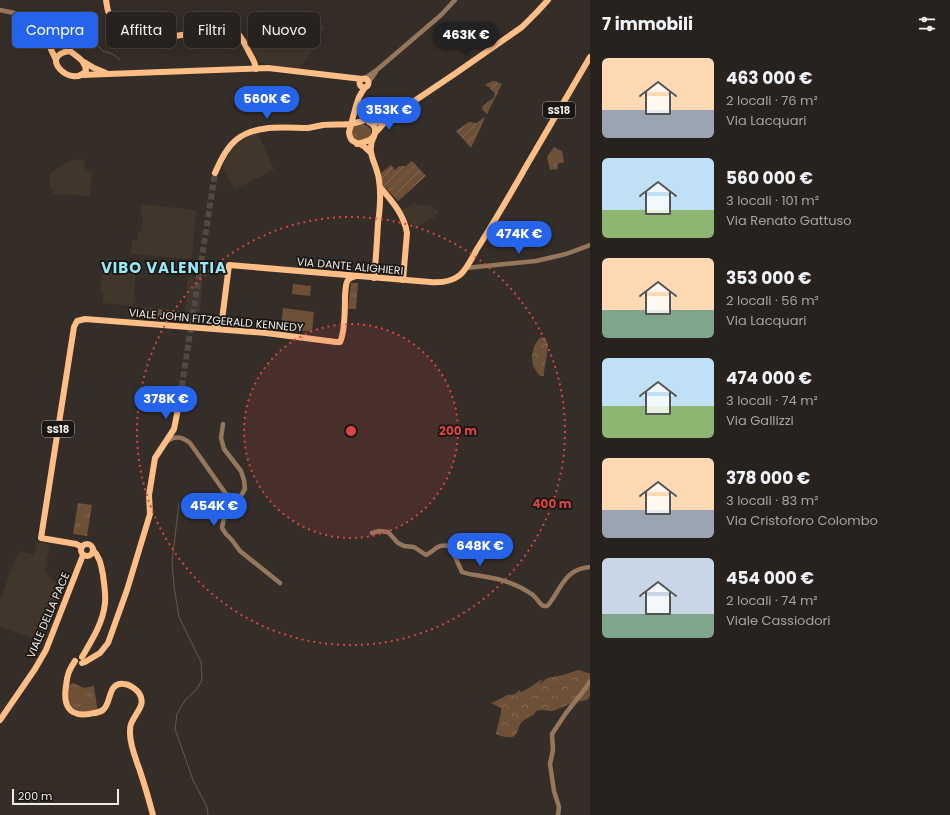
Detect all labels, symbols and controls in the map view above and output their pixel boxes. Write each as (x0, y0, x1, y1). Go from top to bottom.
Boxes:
chip: Compra (12, 12, 98, 48)
chip: Affitta (106, 12, 176, 48)
chip: Filtri (184, 12, 240, 48)
chip: Nuovo (248, 12, 320, 48)
text: 7 immobili (602, 12, 693, 36)
icon: filters (916, 13, 938, 35)
pin: 463K € (433, 22, 499, 56)
text: 463K € (442, 25, 490, 44)
text: 463 000 € (726, 66, 813, 90)
icon: home (634, 74, 682, 122)
pin: 560K € (234, 86, 300, 120)
text: 560K € (243, 89, 291, 108)
text: 2 locali · 76 m² (726, 91, 818, 110)
pin: 353K € (356, 97, 422, 131)
text: 353K € (366, 100, 412, 119)
road number: SS18 (543, 102, 575, 118)
text: Via Lacquari (726, 111, 806, 130)
text: 560 000 € (726, 166, 813, 190)
icon: home (634, 174, 682, 222)
text: 3 locali · 101 m² (726, 191, 819, 210)
text: Via Renato Gattuso (726, 211, 852, 230)
pin: 474K € (486, 221, 552, 255)
text: 474K € (496, 224, 542, 243)
street label: VIA DANTE ALIGHIERI (296, 253, 404, 279)
district label: VIBO VALENTIA (101, 257, 227, 278)
text: 353 000 € (726, 266, 812, 290)
icon: home (634, 274, 682, 322)
text: 2 locali · 56 m² (726, 291, 819, 310)
street label: VIALE JOHN FITZGERALD KENNEDY (128, 304, 304, 336)
text: Via Lacquari (726, 311, 806, 330)
text: 474 000 € (726, 366, 812, 390)
icon: home (634, 374, 682, 422)
pin: 378K € (133, 386, 199, 420)
text: 378K € (143, 389, 189, 408)
text: 3 locali · 74 m² (726, 391, 818, 410)
text: Via Gallizzi (726, 411, 794, 430)
road number: SS18 (42, 421, 74, 437)
text: 200 m (439, 422, 477, 439)
centre of rings (344, 424, 358, 438)
text: 378 000 € (726, 466, 810, 490)
icon: home (634, 474, 682, 522)
text: 3 locali · 83 m² (726, 491, 818, 510)
pin: 454K € (181, 493, 247, 527)
text: 400 m (532, 495, 572, 512)
text: 454K € (190, 496, 238, 515)
text: Via Cristoforo Colombo (726, 511, 878, 530)
pin: 648K € (447, 533, 513, 567)
text: 648K € (456, 536, 504, 555)
text: 454 000 € (726, 566, 814, 590)
street label: VIALE DELLA PACE (23, 569, 73, 661)
icon: home (634, 574, 682, 622)
text: 2 locali · 74 m² (726, 591, 818, 610)
text: Viale Cassiodori (726, 611, 831, 630)
scale bar (12, 787, 119, 806)
text: 200 m (18, 788, 52, 804)

